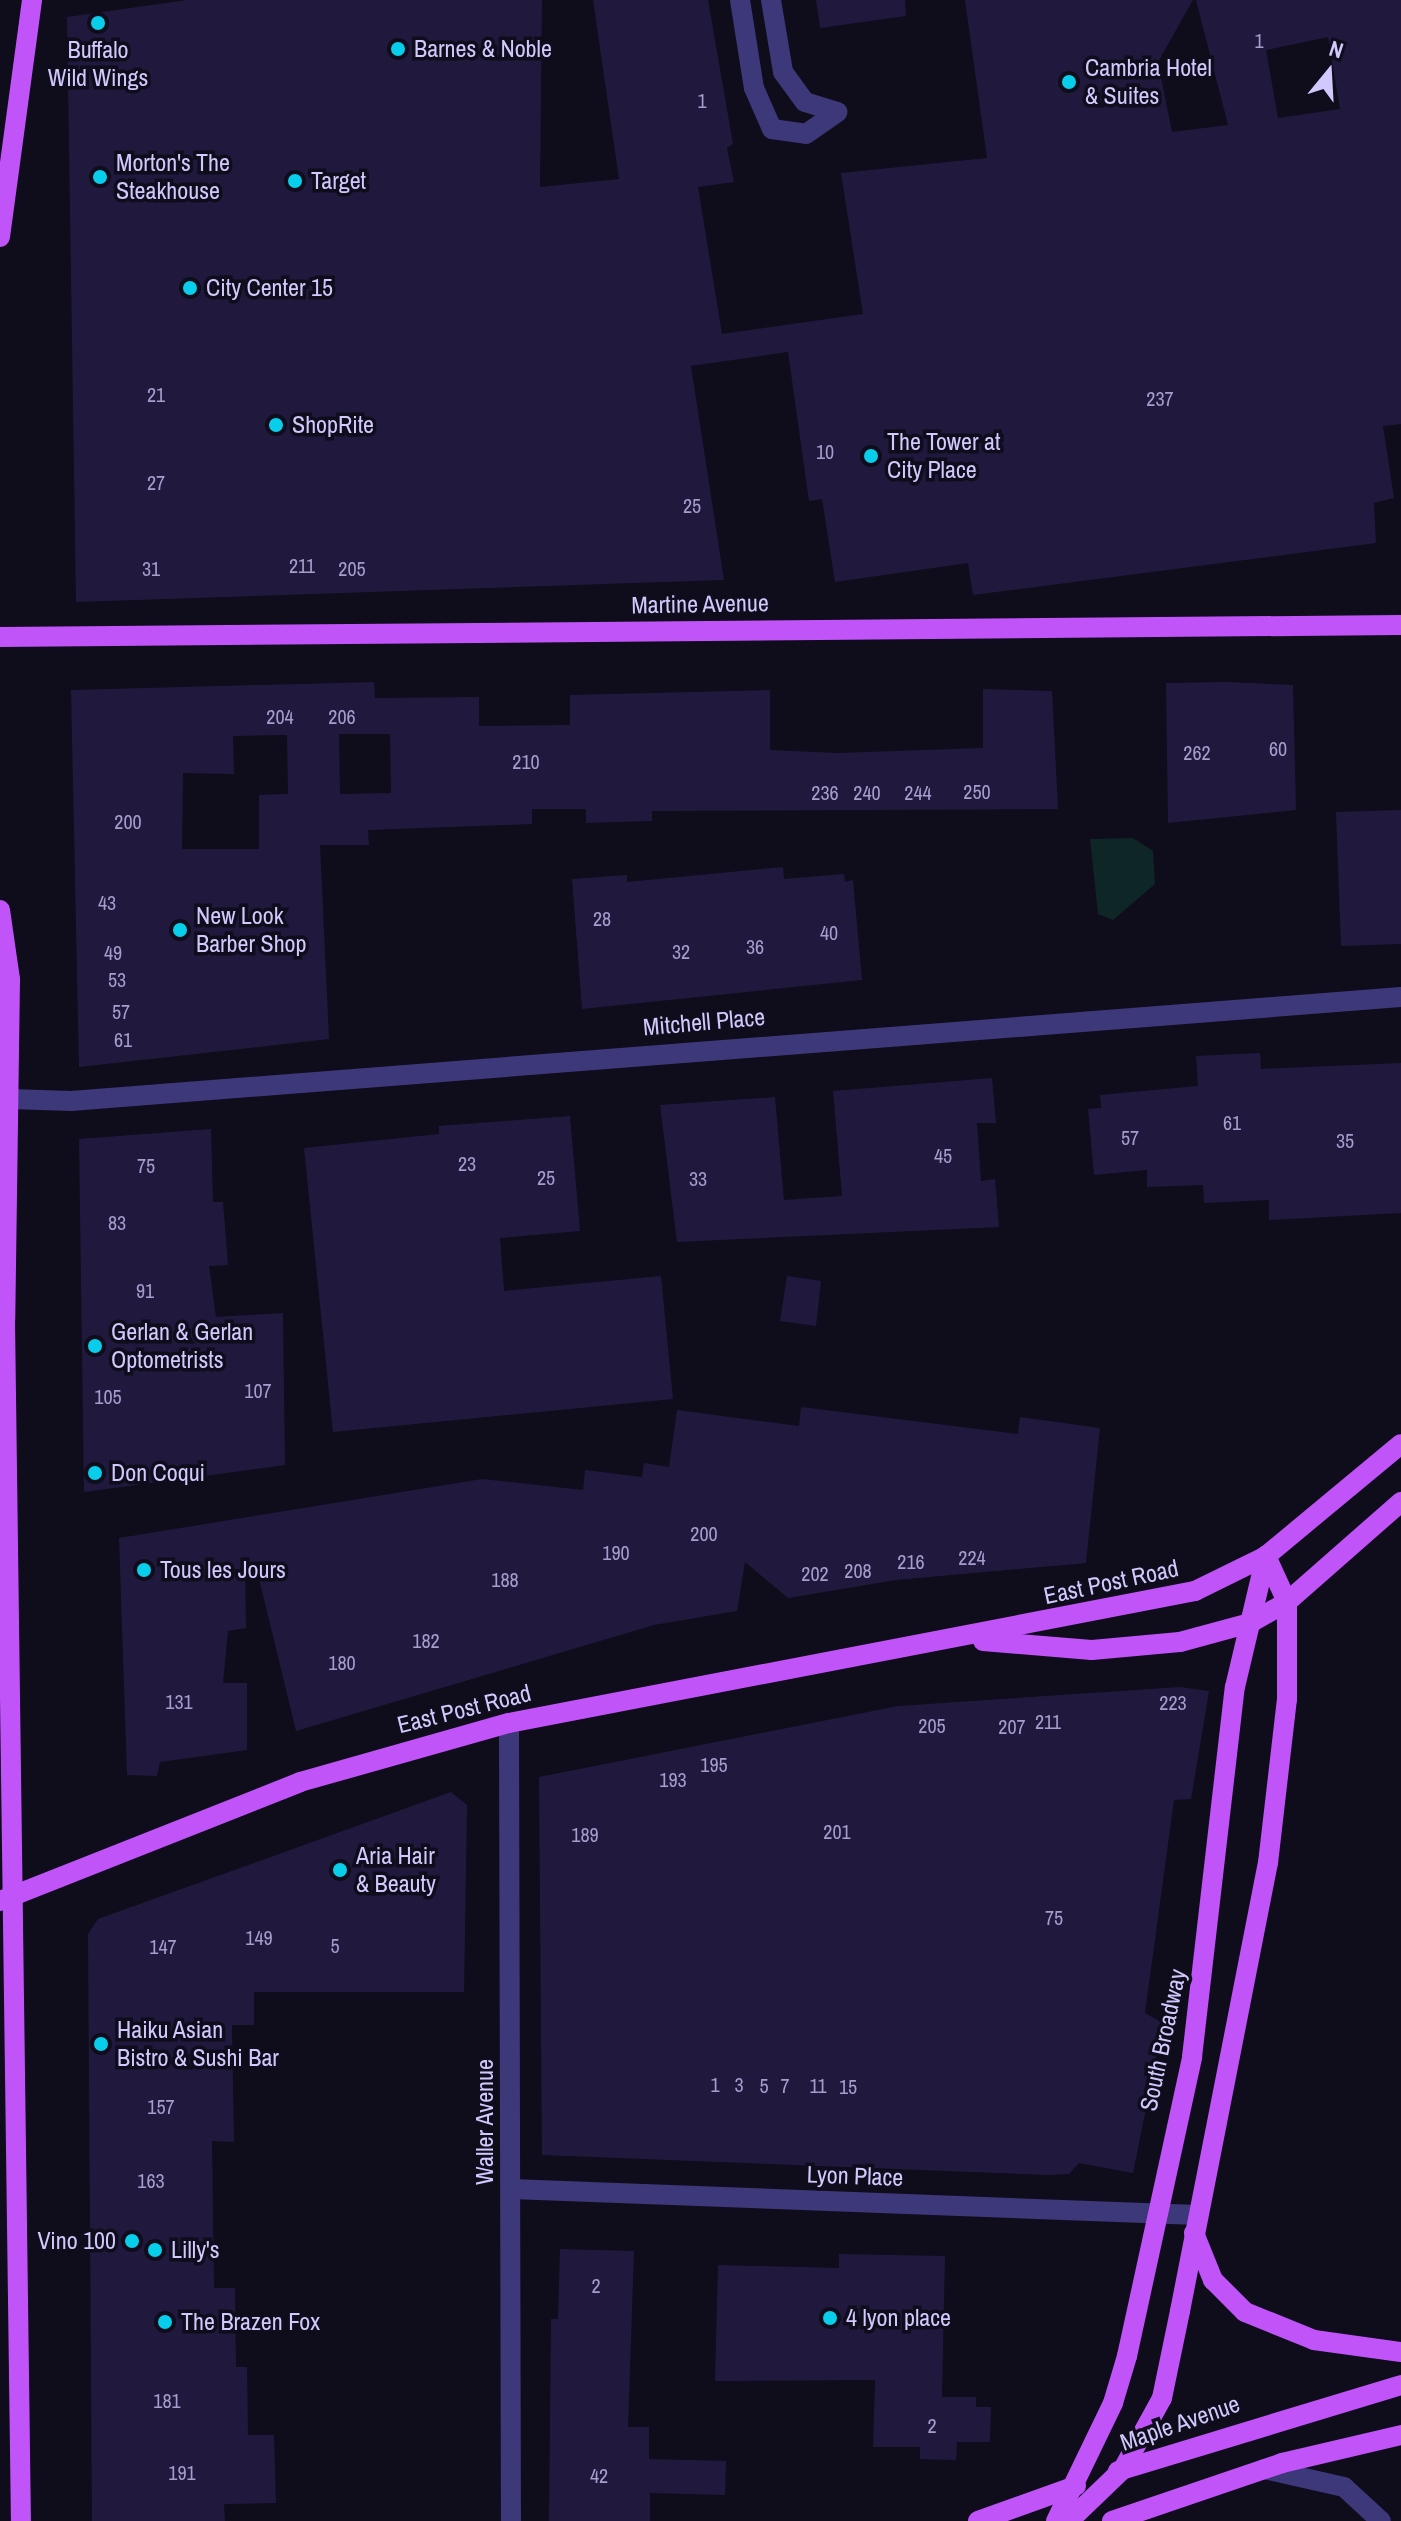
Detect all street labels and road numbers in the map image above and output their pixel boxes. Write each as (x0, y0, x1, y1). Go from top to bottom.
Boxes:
street label: Martine Avenue (630, 588, 770, 620)
street label: Mitchell Place (642, 1002, 766, 1042)
street label: East Post Road (1041, 1554, 1181, 1610)
street label: East Post Road (394, 1678, 534, 1740)
street label: South Broadway (1134, 1966, 1192, 2114)
street label: Waller Avenue (471, 2059, 499, 2185)
street label: Lyon Place (806, 2160, 904, 2192)
street label: Maple Avenue (1116, 2389, 1244, 2457)

